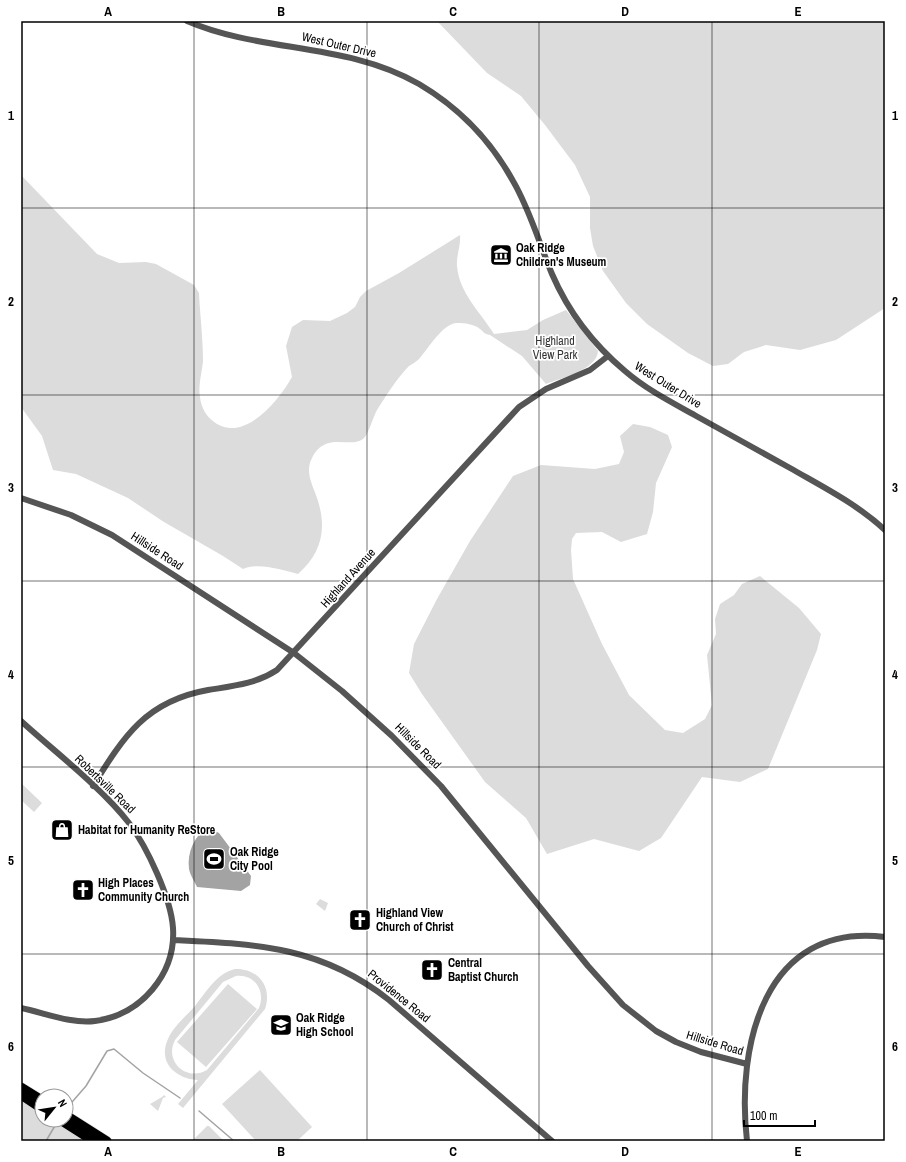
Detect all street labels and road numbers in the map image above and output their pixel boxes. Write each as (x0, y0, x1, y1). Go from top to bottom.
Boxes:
street label: West Outer Drive (300, 29, 378, 61)
street label: West Outer Drive (632, 358, 704, 412)
street label: Hillside Road (128, 528, 186, 574)
street label: Highland Avenue (317, 545, 379, 611)
street label: Hillside Road (391, 719, 445, 773)
street label: Robertsville Road (71, 751, 139, 817)
street label: Providence Road (364, 966, 434, 1026)
street label: Hillside Road (684, 1027, 746, 1059)

